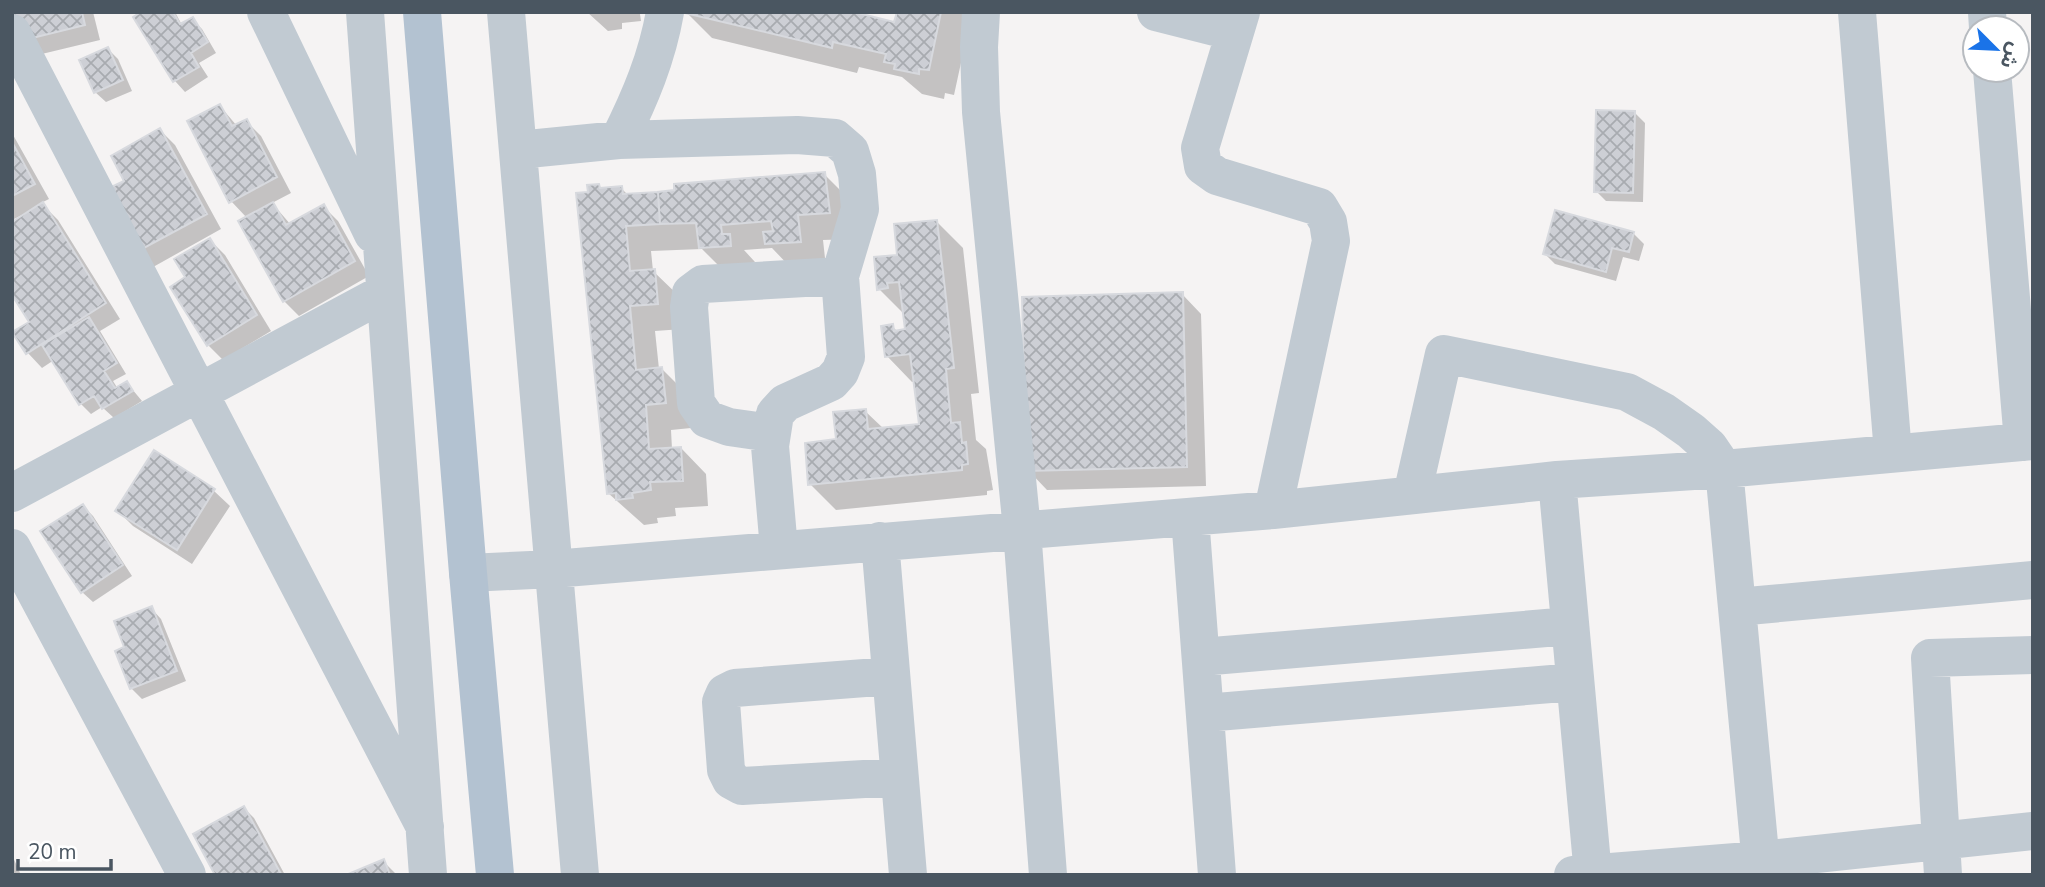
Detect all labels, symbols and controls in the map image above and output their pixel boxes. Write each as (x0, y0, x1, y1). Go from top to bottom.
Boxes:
north arrow (1961, 14, 2031, 84)
text: ش (1993, 38, 2028, 73)
scale bar (18, 828, 110, 872)
text: 20 m (28, 838, 77, 866)

